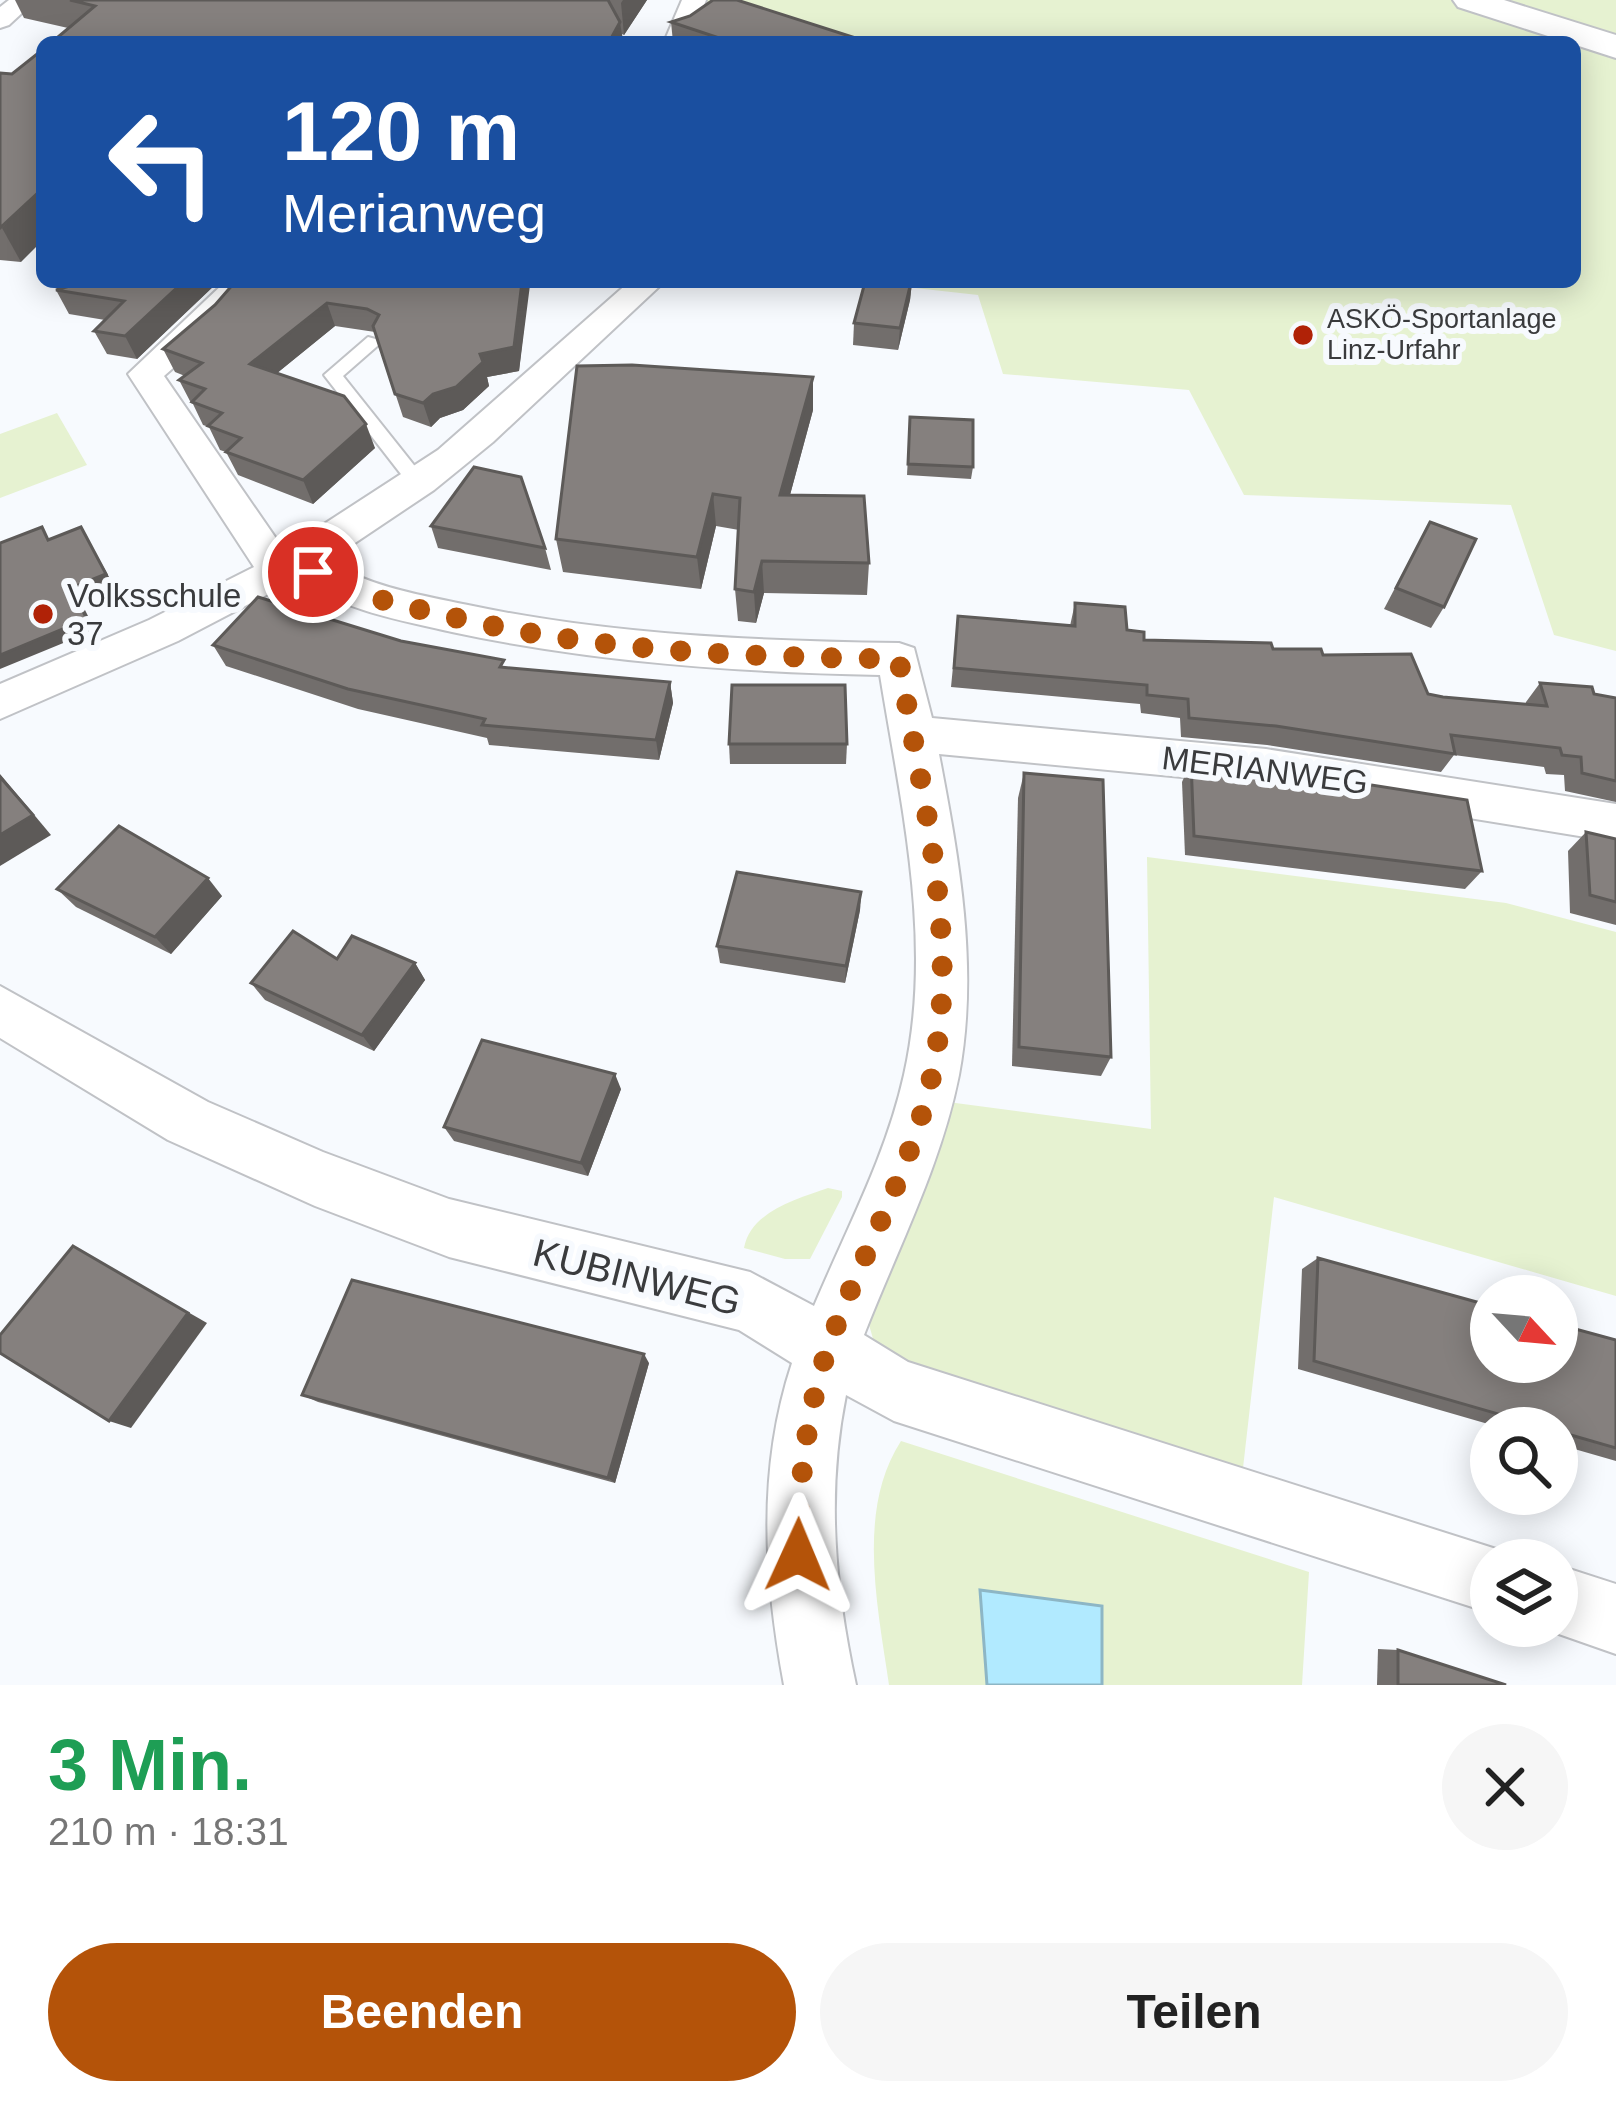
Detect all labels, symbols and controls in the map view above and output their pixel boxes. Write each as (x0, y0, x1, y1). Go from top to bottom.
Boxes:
icon: left (84, 84, 240, 240)
text: 120 m (282, 84, 520, 178)
text: Merianweg (282, 183, 546, 243)
place label: ASKÖ-Sportanlage Linz-Urfahr (1327, 304, 1557, 365)
marker: ASKÖ-Sportanlage Linz-Urfahr (1290, 322, 1316, 348)
pin (262, 521, 364, 623)
icon: arrive (280, 539, 346, 605)
place label: Volksschule 37 (67, 577, 241, 652)
marker: Volksschule 37 (30, 601, 56, 627)
street label: MERIANWEG (1160, 739, 1370, 801)
street label: KUBINWEG (529, 1230, 745, 1324)
north arrow (1470, 1275, 1578, 1383)
map controls (1470, 1275, 1578, 1647)
button: search (1470, 1407, 1578, 1515)
position arrow (735, 1492, 861, 1618)
button: layers (1470, 1539, 1578, 1647)
button: close (1442, 1724, 1568, 1850)
text: 3 Min. (48, 1725, 252, 1805)
text: 210 m · 18:31 (48, 1810, 289, 1853)
button: Beenden (48, 1943, 796, 2081)
button: Teilen (820, 1943, 1568, 2081)

